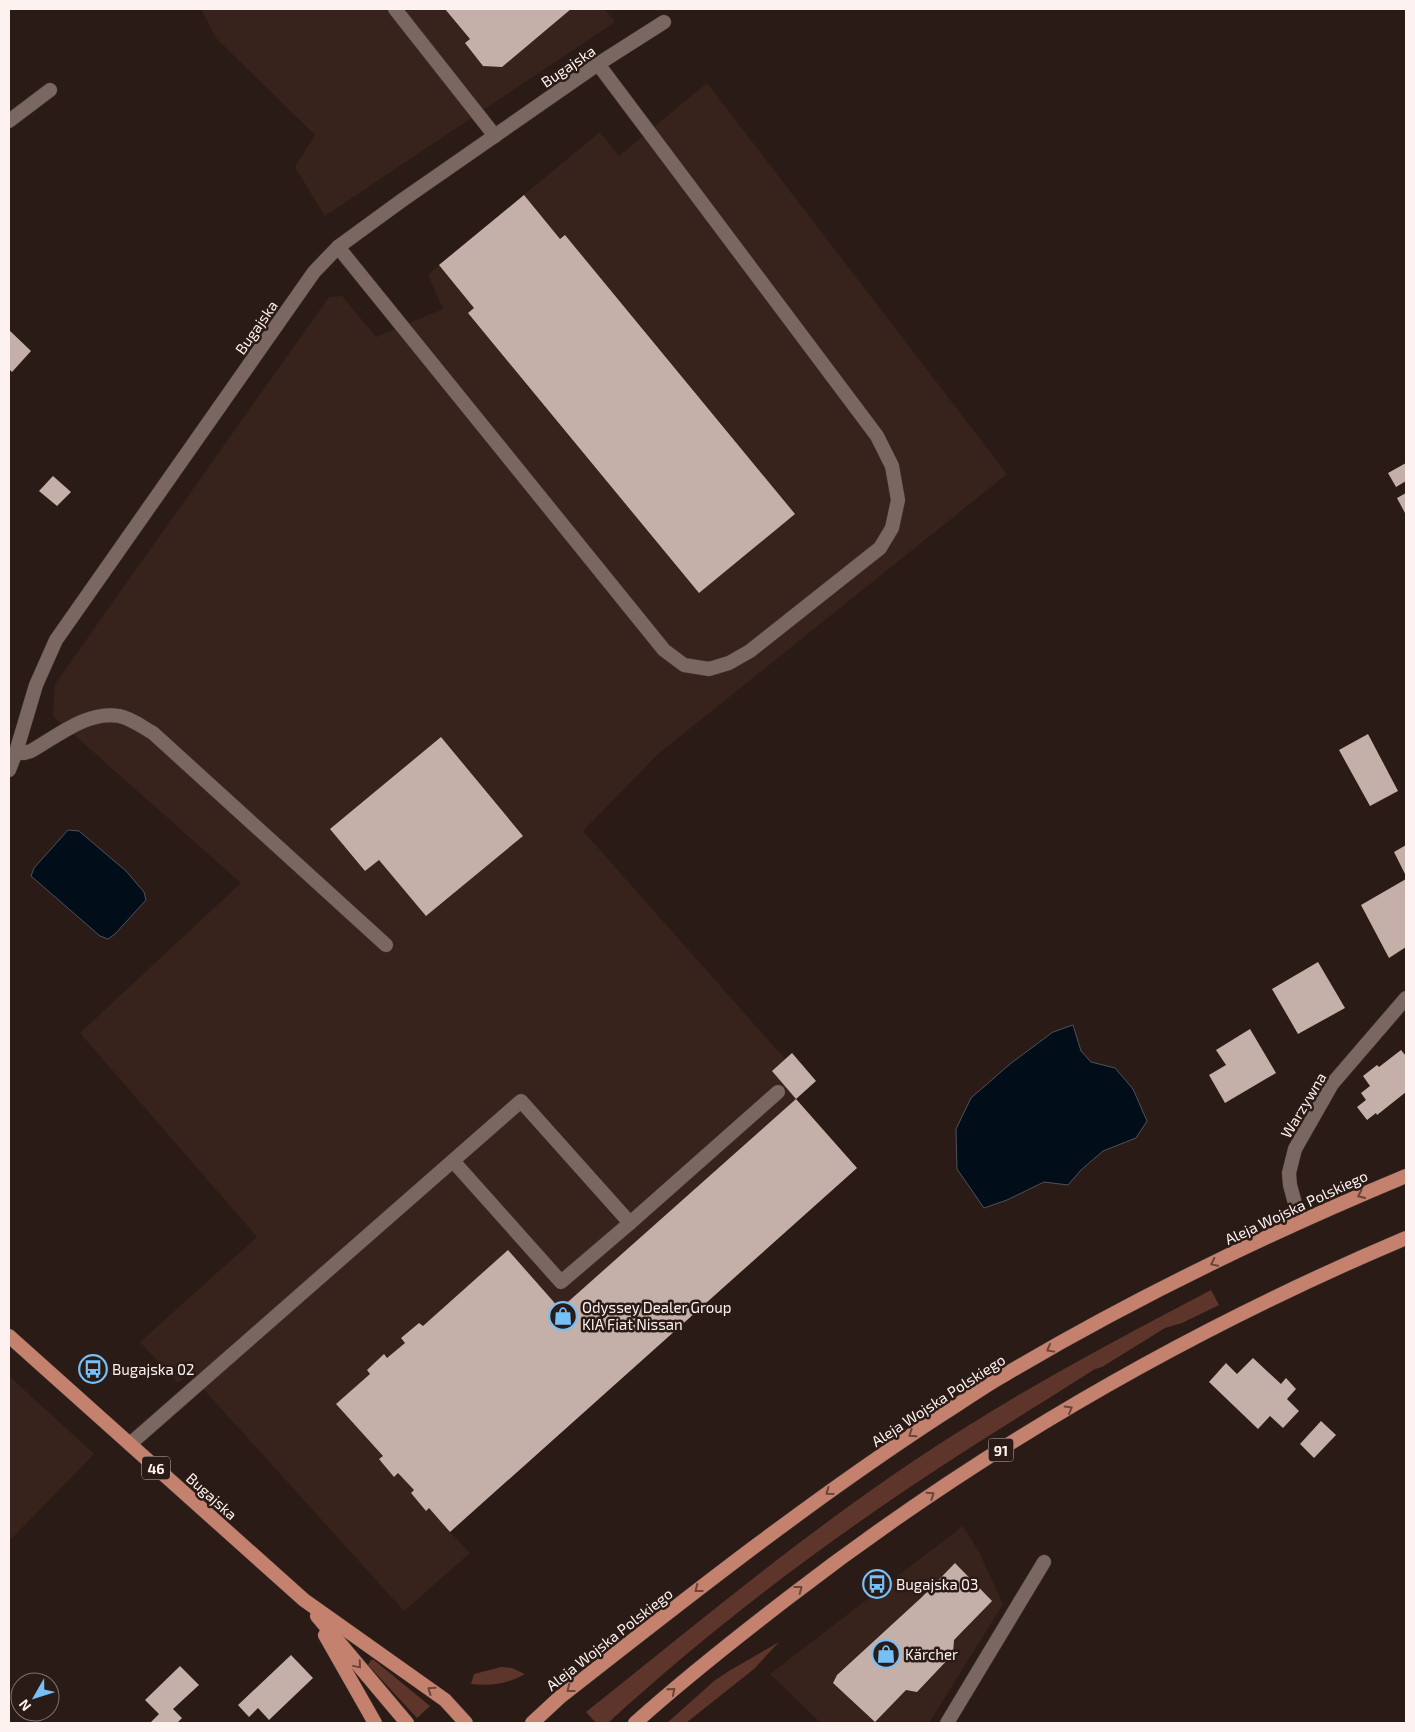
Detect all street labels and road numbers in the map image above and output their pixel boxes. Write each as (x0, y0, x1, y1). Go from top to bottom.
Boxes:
street label: Bugajska (537, 41, 599, 92)
street label: Bugajska (231, 297, 282, 358)
street label: Warzywna (1276, 1069, 1330, 1141)
street label: Aleja Wojska Polskiego (1222, 1166, 1371, 1249)
street label: Aleja Wojska Polskiego (868, 1350, 1009, 1451)
road number: 91 (988, 1438, 1014, 1462)
road number: 46 (142, 1456, 170, 1480)
street label: Bugajska (182, 1469, 241, 1524)
street label: Aleja Wojska Polskiego (542, 1584, 676, 1695)

